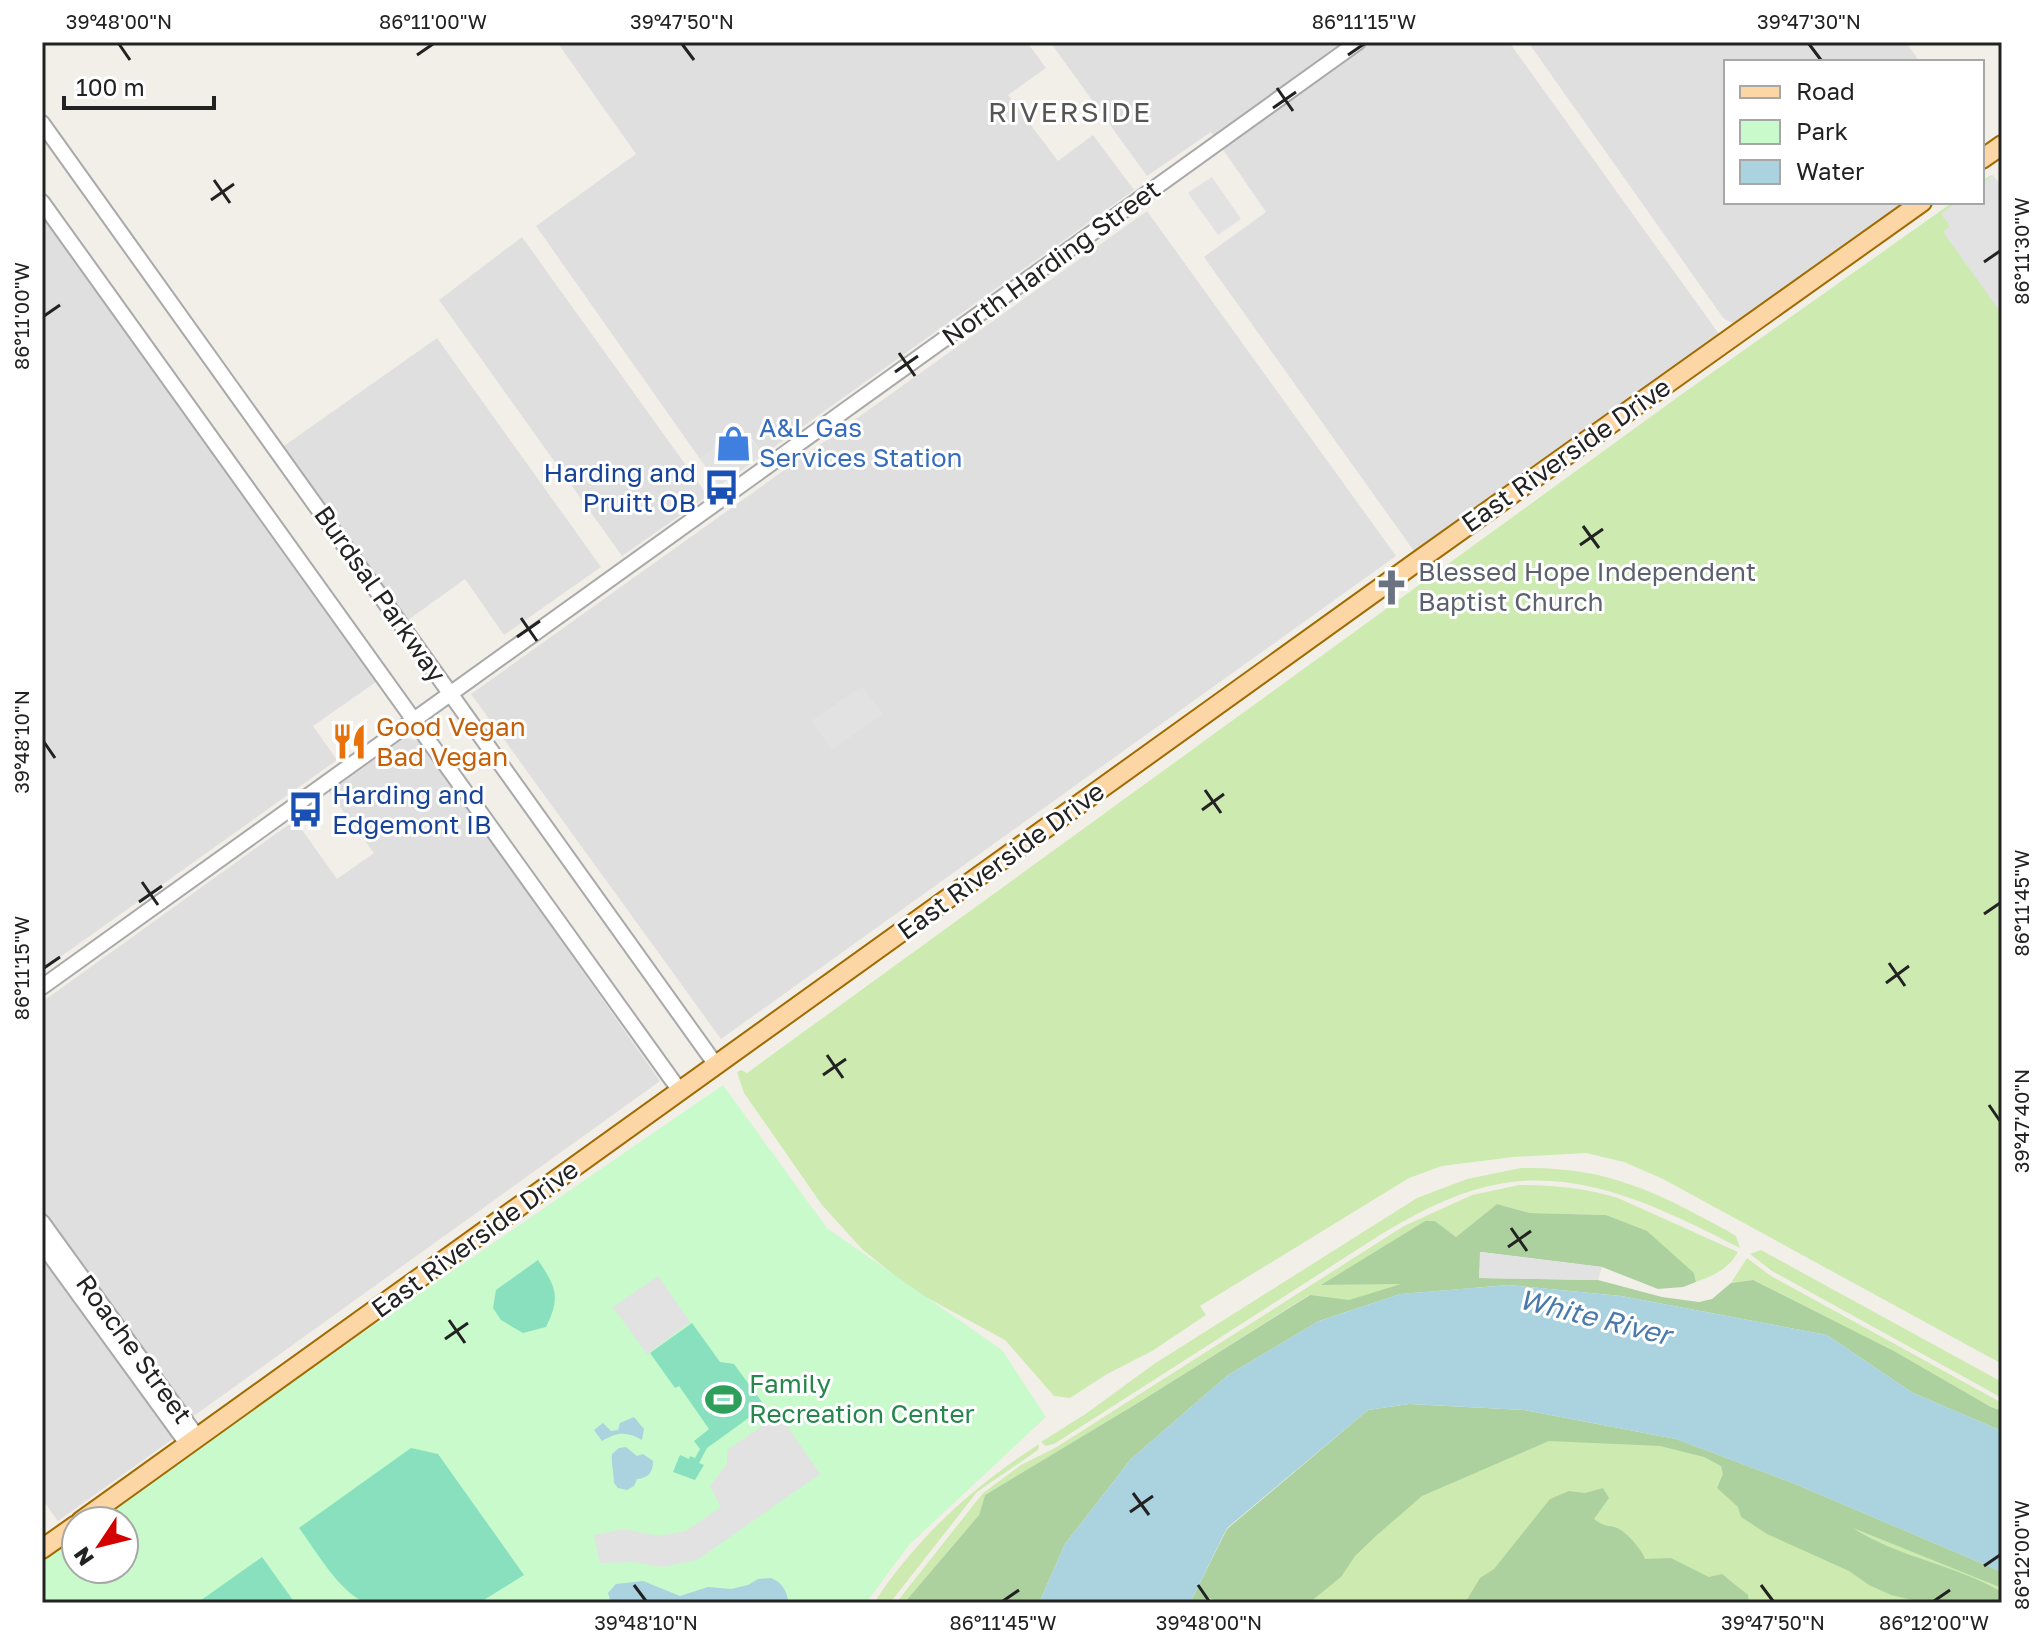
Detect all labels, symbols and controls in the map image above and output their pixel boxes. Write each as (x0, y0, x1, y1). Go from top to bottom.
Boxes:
text: 39°48'00"N (66, 9, 172, 33)
text: 86°11'00"W (379, 9, 487, 33)
text: 39°47'50"N (630, 9, 734, 33)
text: 86°11'15"W (1312, 9, 1416, 33)
text: 39°47'30"N (1757, 9, 1861, 33)
scale bar (64, 60, 214, 110)
legend (1724, 60, 1984, 204)
text: 100 m (76, 72, 145, 101)
text: Road (1796, 76, 1855, 105)
district label: RIVERSIDE (988, 95, 1152, 128)
text: Park (1796, 116, 1848, 145)
text: Water (1796, 156, 1864, 185)
street label: North Harding Street (936, 173, 1166, 352)
text: 86°11'30"W (2009, 197, 2033, 305)
text: 86°11'00"W (9, 262, 33, 370)
street label: East Riverside Drive (1455, 371, 1676, 538)
place label: A&L Gas Services Station (759, 412, 963, 473)
shop icon: A&L Gas Services Station (714, 424, 752, 462)
place label: Harding and Pruitt OB (544, 457, 696, 518)
bus stop icon: Harding and Pruitt OB (703, 469, 741, 507)
street label: Burdsal Parkway (308, 500, 453, 688)
place label: Blessed Hope Independent Baptist Church (1418, 556, 1756, 617)
church icon: Blessed Hope Independent Baptist Church (1373, 568, 1411, 606)
text: 39°48'10"N (9, 690, 33, 794)
place label: Good Vegan Bad Vegan (376, 711, 526, 772)
restaurant icon: Good Vegan Bad Vegan (331, 723, 369, 761)
street label: East Riverside Drive (891, 775, 1110, 946)
place label: Harding and Edgemont IB (332, 779, 491, 840)
bus stop icon: Harding and Edgemont IB (287, 791, 325, 829)
text: 86°11'45"W (2009, 849, 2033, 957)
text: 86°11'15"W (9, 916, 33, 1020)
text: 39°47'40"N (2009, 1069, 2033, 1173)
street label: East Riverside Drive (365, 1153, 584, 1324)
street label: Roache Street (70, 1268, 199, 1429)
water label: White River (1516, 1282, 1678, 1352)
place label: Family Recreation Center (749, 1368, 975, 1429)
sports icon: Family Recreation Center (704, 1380, 742, 1418)
text: 86°12'00"W (2009, 1500, 2033, 1610)
north arrow (60, 1505, 140, 1585)
text: N (67, 1542, 99, 1571)
text: 39°48'10"N (594, 1610, 698, 1634)
text: 86°11'45"W (949, 1610, 1057, 1634)
text: 39°48'00"N (1156, 1610, 1262, 1634)
text: 39°47'50"N (1721, 1610, 1825, 1634)
text: 86°12'00"W (1879, 1610, 1989, 1634)

